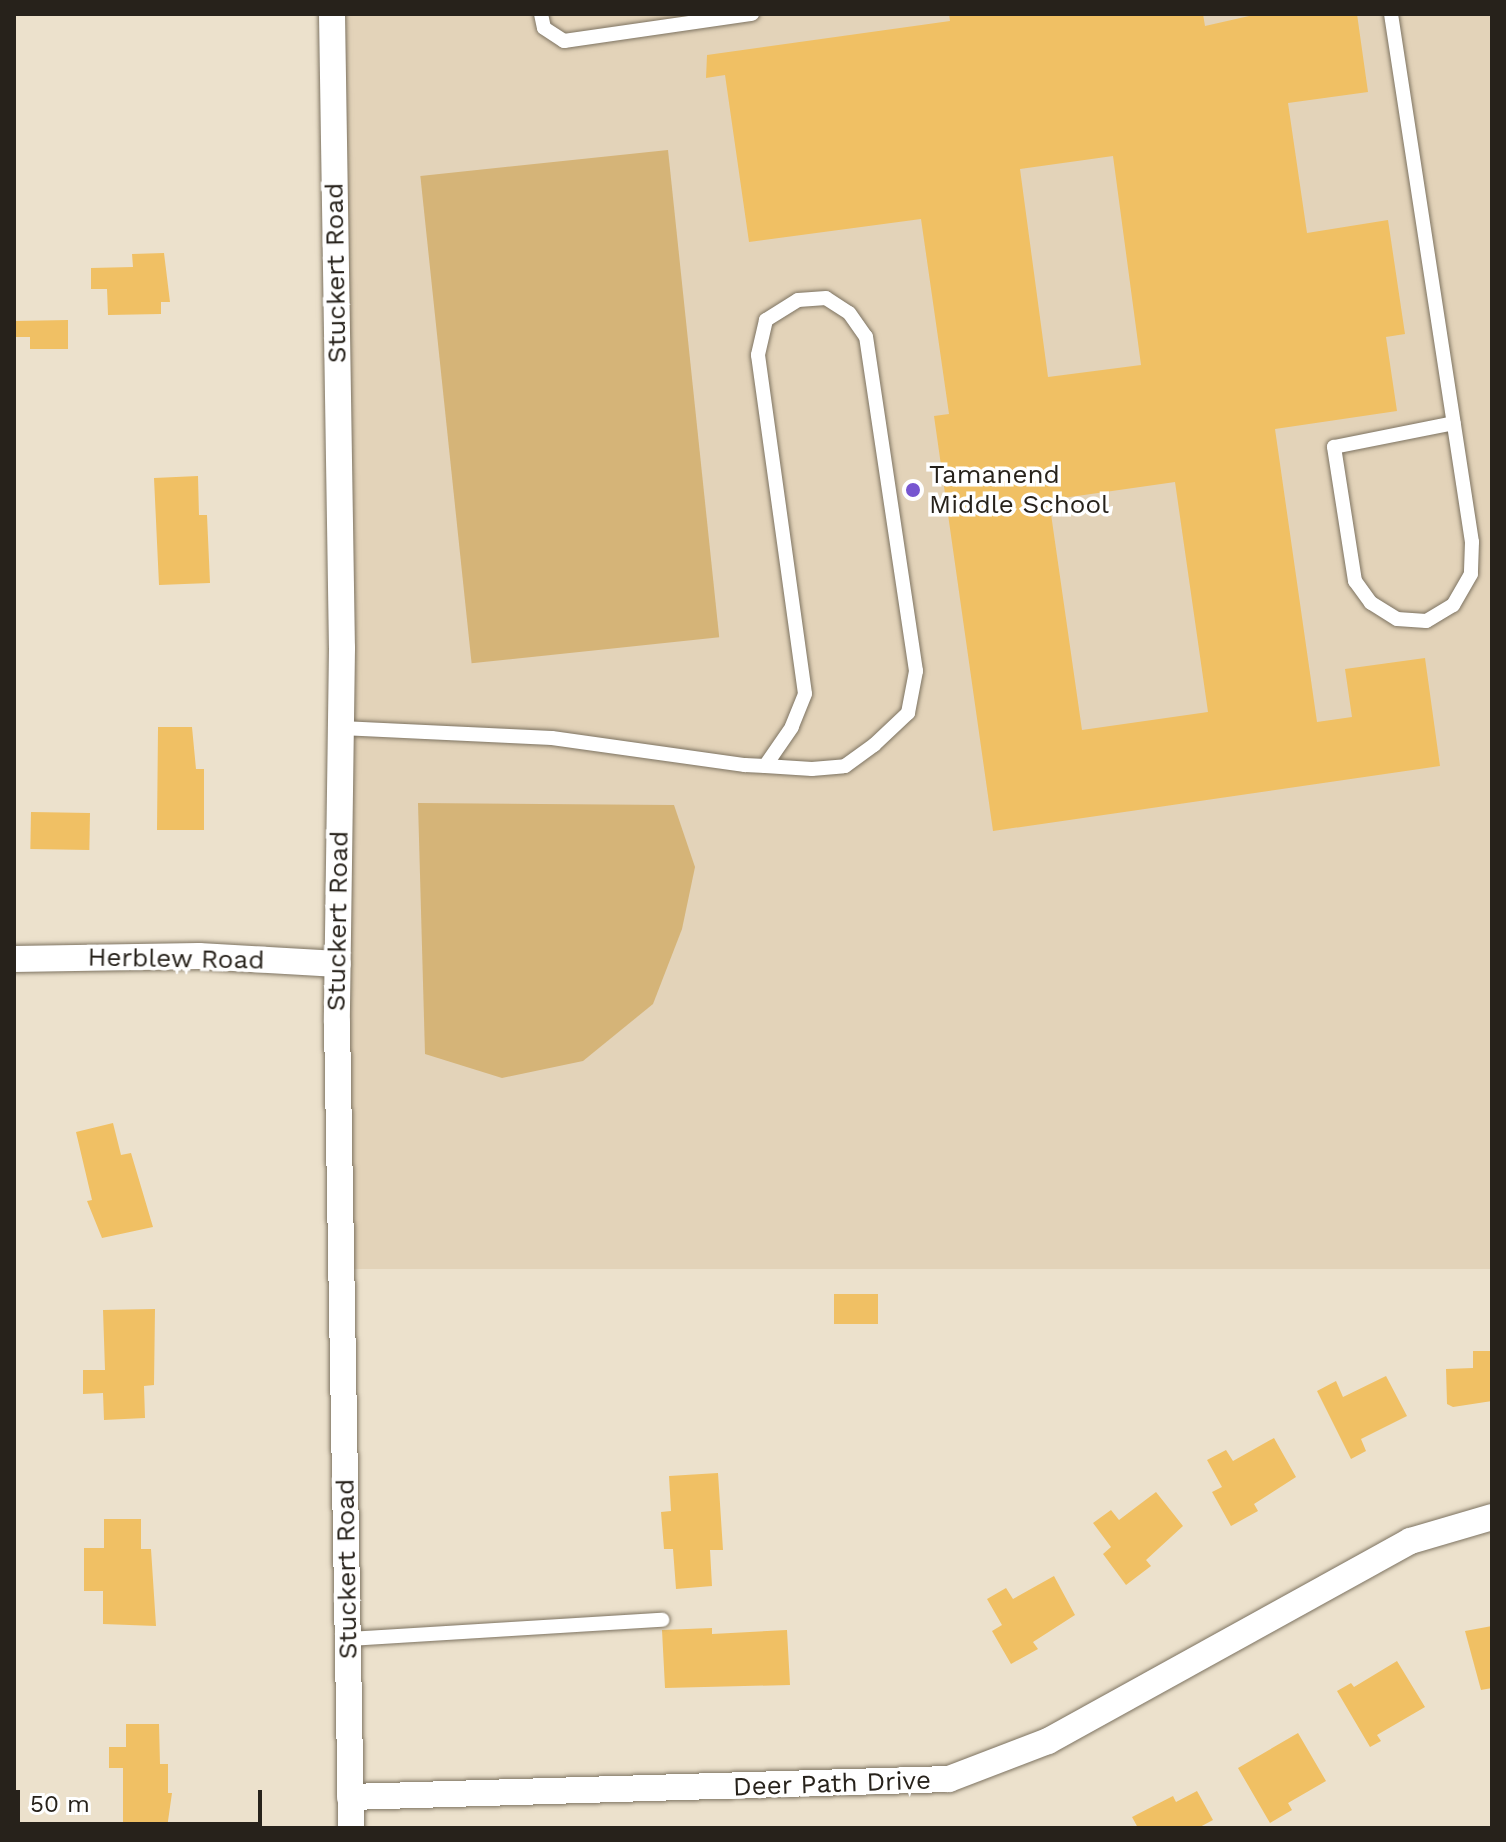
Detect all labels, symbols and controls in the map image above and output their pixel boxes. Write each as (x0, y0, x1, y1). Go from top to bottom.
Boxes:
street label: Stuckert Road (319, 182, 353, 364)
place label: Tamanend Middle School (929, 459, 1109, 520)
marker: Tamanend Middle School (904, 481, 922, 499)
street label: Stuckert Road (321, 830, 355, 1012)
street label: Herblew Road (87, 942, 265, 976)
street label: Stuckert Road (330, 1478, 364, 1660)
street label: Deer Path Drive (732, 1765, 932, 1803)
scale bar (20, 1774, 266, 1824)
text: 50 m (30, 1790, 90, 1818)

